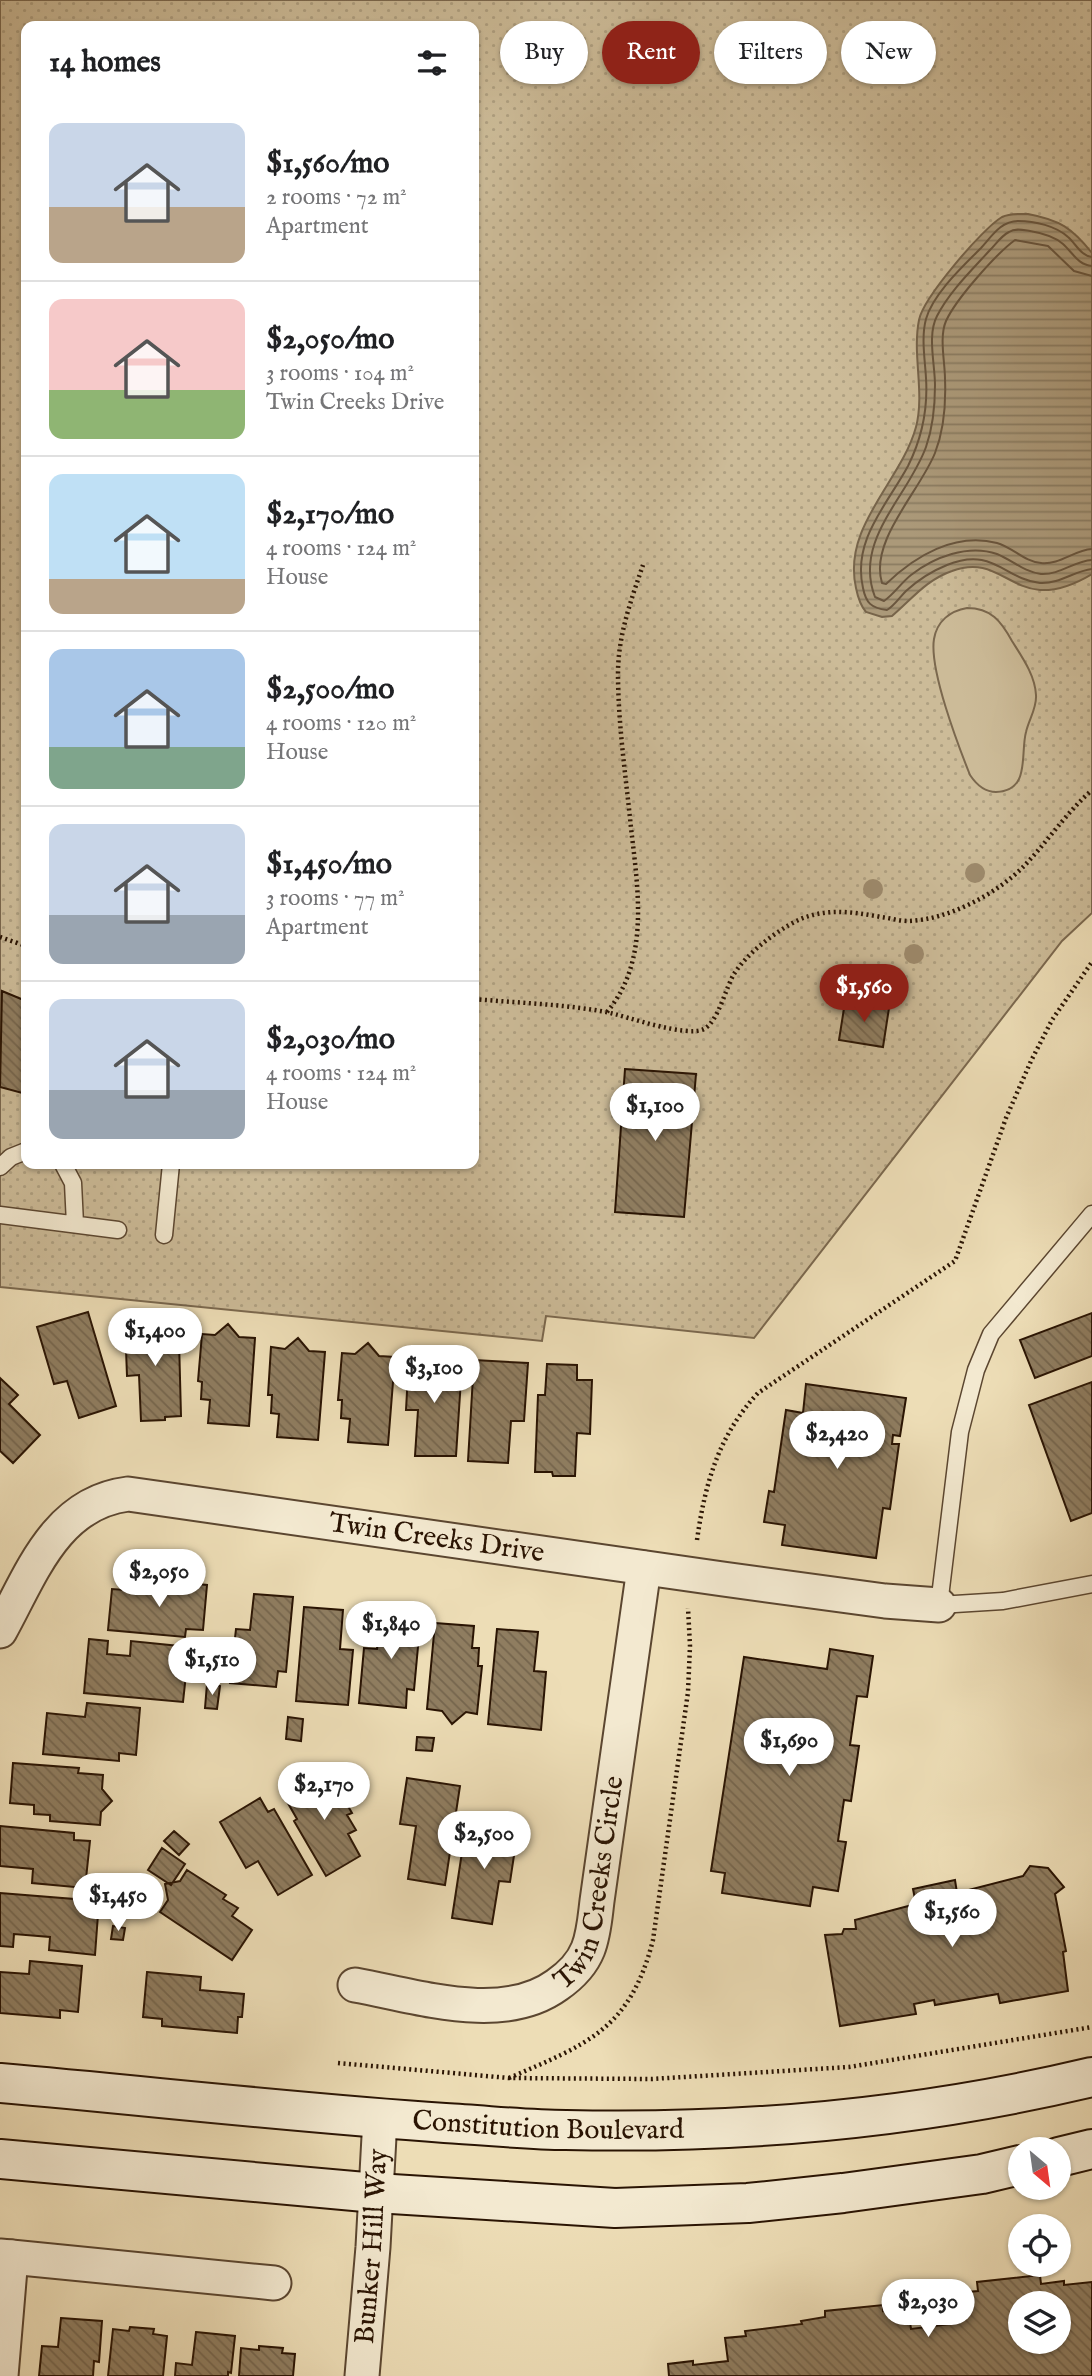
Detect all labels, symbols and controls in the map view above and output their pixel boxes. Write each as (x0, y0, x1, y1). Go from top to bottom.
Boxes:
chip: Buy (500, 21, 588, 84)
chip: Rent (602, 21, 700, 84)
chip: Filters (714, 21, 827, 84)
chip: New (841, 21, 936, 84)
text: 14 homes (49, 44, 161, 82)
icon: filters (413, 44, 451, 82)
text: $1,560/mo (266, 145, 389, 183)
icon: home (105, 151, 189, 235)
text: 2 rooms · 72 m² (266, 183, 407, 212)
text: Apartment (266, 212, 369, 241)
text: $2,050/mo (266, 321, 394, 359)
icon: home (105, 327, 189, 411)
text: 3 rooms · 104 m² (266, 359, 414, 388)
text: Twin Creeks Drive (266, 388, 444, 417)
text: $2,170/mo (266, 496, 394, 534)
icon: home (105, 502, 189, 586)
text: 4 rooms · 124 m² (266, 534, 416, 563)
text: House (266, 563, 328, 592)
text: $2,500/mo (266, 671, 394, 709)
icon: home (105, 677, 189, 761)
text: 4 rooms · 120 m² (266, 709, 416, 738)
text: House (266, 738, 328, 767)
text: $1,450/mo (266, 846, 392, 884)
icon: home (105, 852, 189, 936)
text: 3 rooms · 77 m² (266, 884, 405, 913)
text: Apartment (266, 913, 369, 942)
pin: $1,560 (807, 964, 921, 1024)
text: $1,560 (836, 972, 892, 1001)
text: $2,030/mo (266, 1021, 395, 1059)
icon: home (105, 1027, 189, 1111)
text: 4 rooms · 124 m² (266, 1059, 416, 1088)
pin: $1,100 (598, 1084, 712, 1143)
text: House (266, 1088, 328, 1117)
text: $1,100 (626, 1091, 684, 1120)
pin: $1,400 (98, 1308, 212, 1368)
text: $1,400 (124, 1316, 186, 1345)
pin: $3,100 (377, 1346, 491, 1405)
text: $3,100 (405, 1353, 463, 1382)
pin: $2,420 (780, 1412, 894, 1471)
text: $2,420 (805, 1419, 869, 1448)
street label: Twin Creeks Drive (327, 1505, 547, 1571)
pin: $2,050 (102, 1550, 216, 1609)
text: $2,050 (129, 1557, 189, 1586)
pin: $1,840 (334, 1602, 448, 1661)
text: $1,840 (361, 1609, 421, 1638)
pin: $1,510 (155, 1638, 269, 1697)
text: $1,510 (184, 1645, 240, 1674)
pin: $1,690 (732, 1718, 846, 1778)
text: $1,690 (760, 1726, 818, 1755)
pin: $2,170 (267, 1762, 381, 1822)
text: $2,170 (294, 1770, 354, 1799)
street label: Twin Creeks Circle (547, 1774, 632, 1998)
pin: $2,500 (427, 1812, 541, 1871)
text: $2,500 (454, 1819, 514, 1848)
pin: $1,450 (61, 1874, 175, 1933)
text: $1,450 (89, 1881, 147, 1910)
pin: $1,560 (895, 1890, 1009, 1949)
text: $1,560 (924, 1897, 980, 1926)
street label: Constitution Boulevard (411, 2103, 685, 2148)
north arrow (1008, 2137, 1071, 2200)
map controls (1008, 2137, 1071, 2354)
street label: Bunker Hill Way (347, 2148, 396, 2345)
button: locate (1008, 2214, 1071, 2277)
pin: $2,030 (871, 2280, 985, 2339)
text: $2,030 (898, 2287, 958, 2316)
button: layers (1008, 2291, 1071, 2354)

